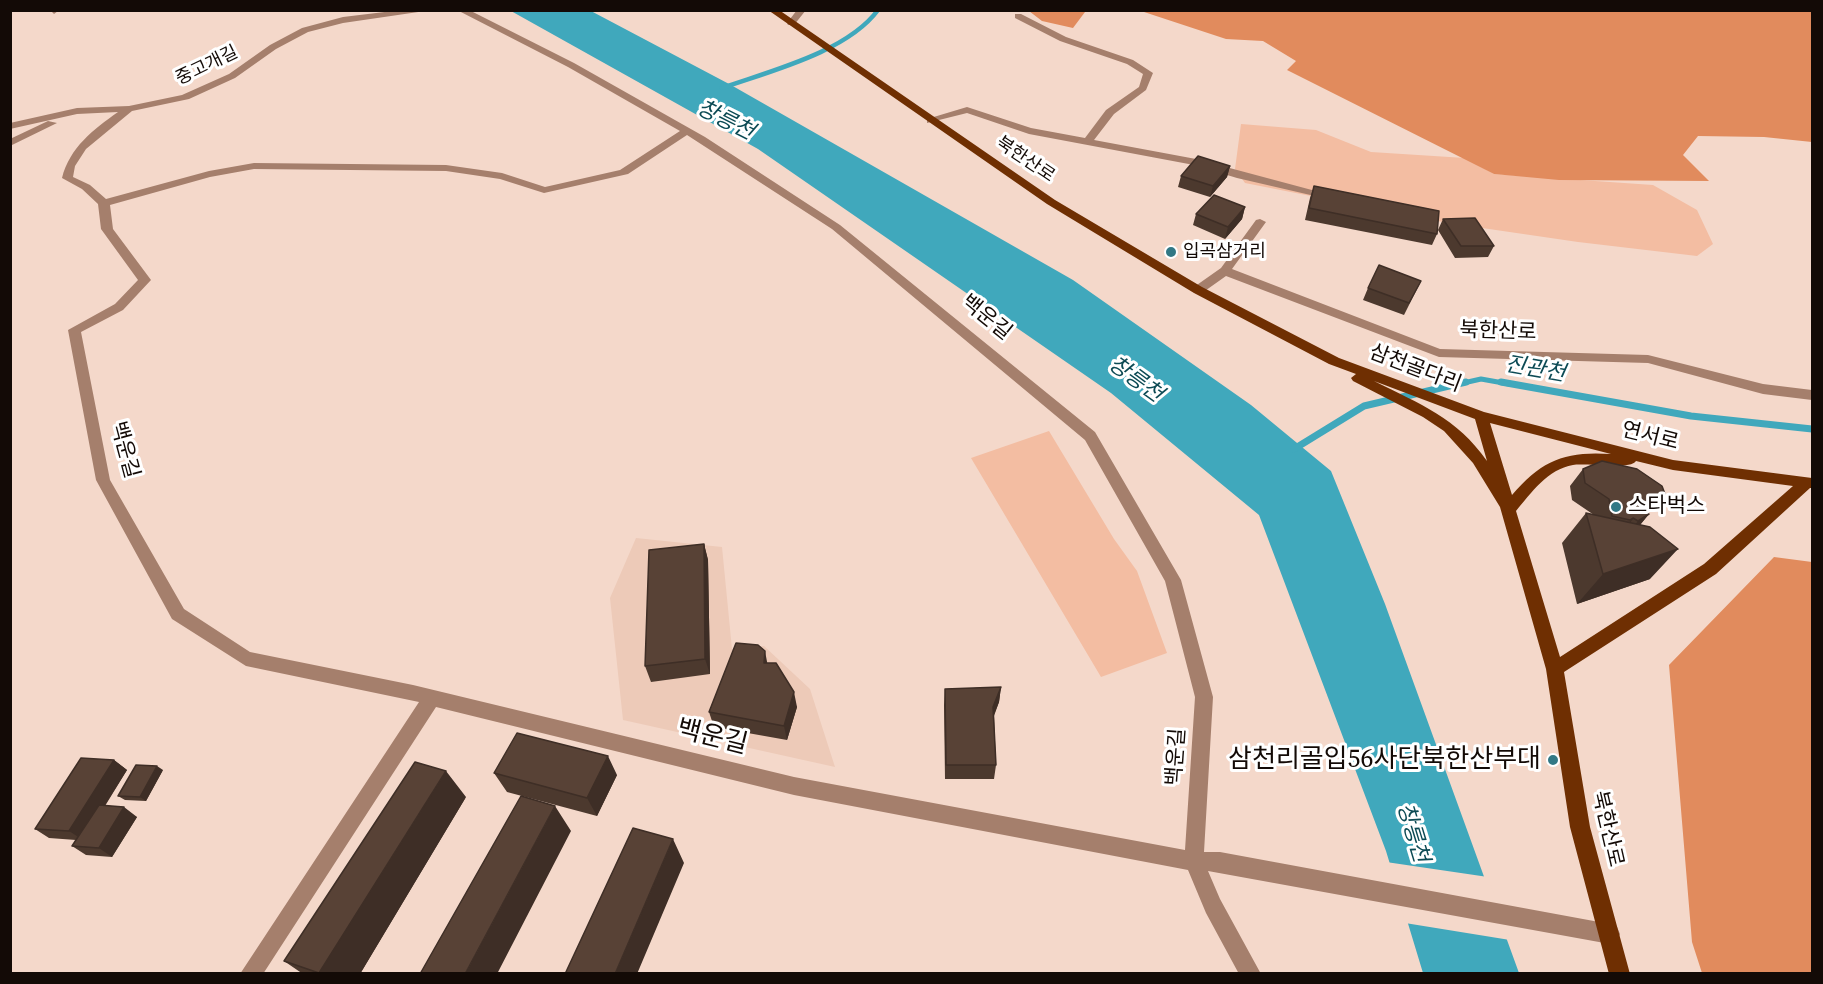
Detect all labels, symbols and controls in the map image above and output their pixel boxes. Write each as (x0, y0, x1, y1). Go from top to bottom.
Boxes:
street label: 중고개길 (172, 42, 242, 90)
water label: 창릉천 (692, 95, 758, 147)
street label: 북한산로 (992, 133, 1058, 187)
place label: 입곡삼거리 (1183, 241, 1266, 263)
marker: 입곡삼거리 (1164, 245, 1178, 259)
street label: 백운길 (956, 290, 1016, 346)
street label: 북한산로 (1459, 318, 1537, 346)
street label: 삼천골다리 (1365, 340, 1465, 398)
water label: 창릉천 (1103, 351, 1167, 409)
water label: 진관천 (1503, 352, 1567, 388)
street label: 연서로 (1619, 418, 1681, 456)
street label: 백운길 (104, 419, 144, 481)
place label: 스타벅스 (1628, 494, 1705, 520)
marker: 스타벅스 (1609, 500, 1623, 514)
street label: 백운길 (673, 714, 751, 762)
street label: 백운길 (1162, 727, 1192, 787)
place label: 삼천리골입56사단북한산부대 (1228, 744, 1541, 776)
marker: 삼천리골입56사단북한산부대 (1546, 753, 1560, 767)
street label: 북한산로 (1586, 789, 1628, 869)
water label: 창릉천 (1391, 800, 1433, 866)

